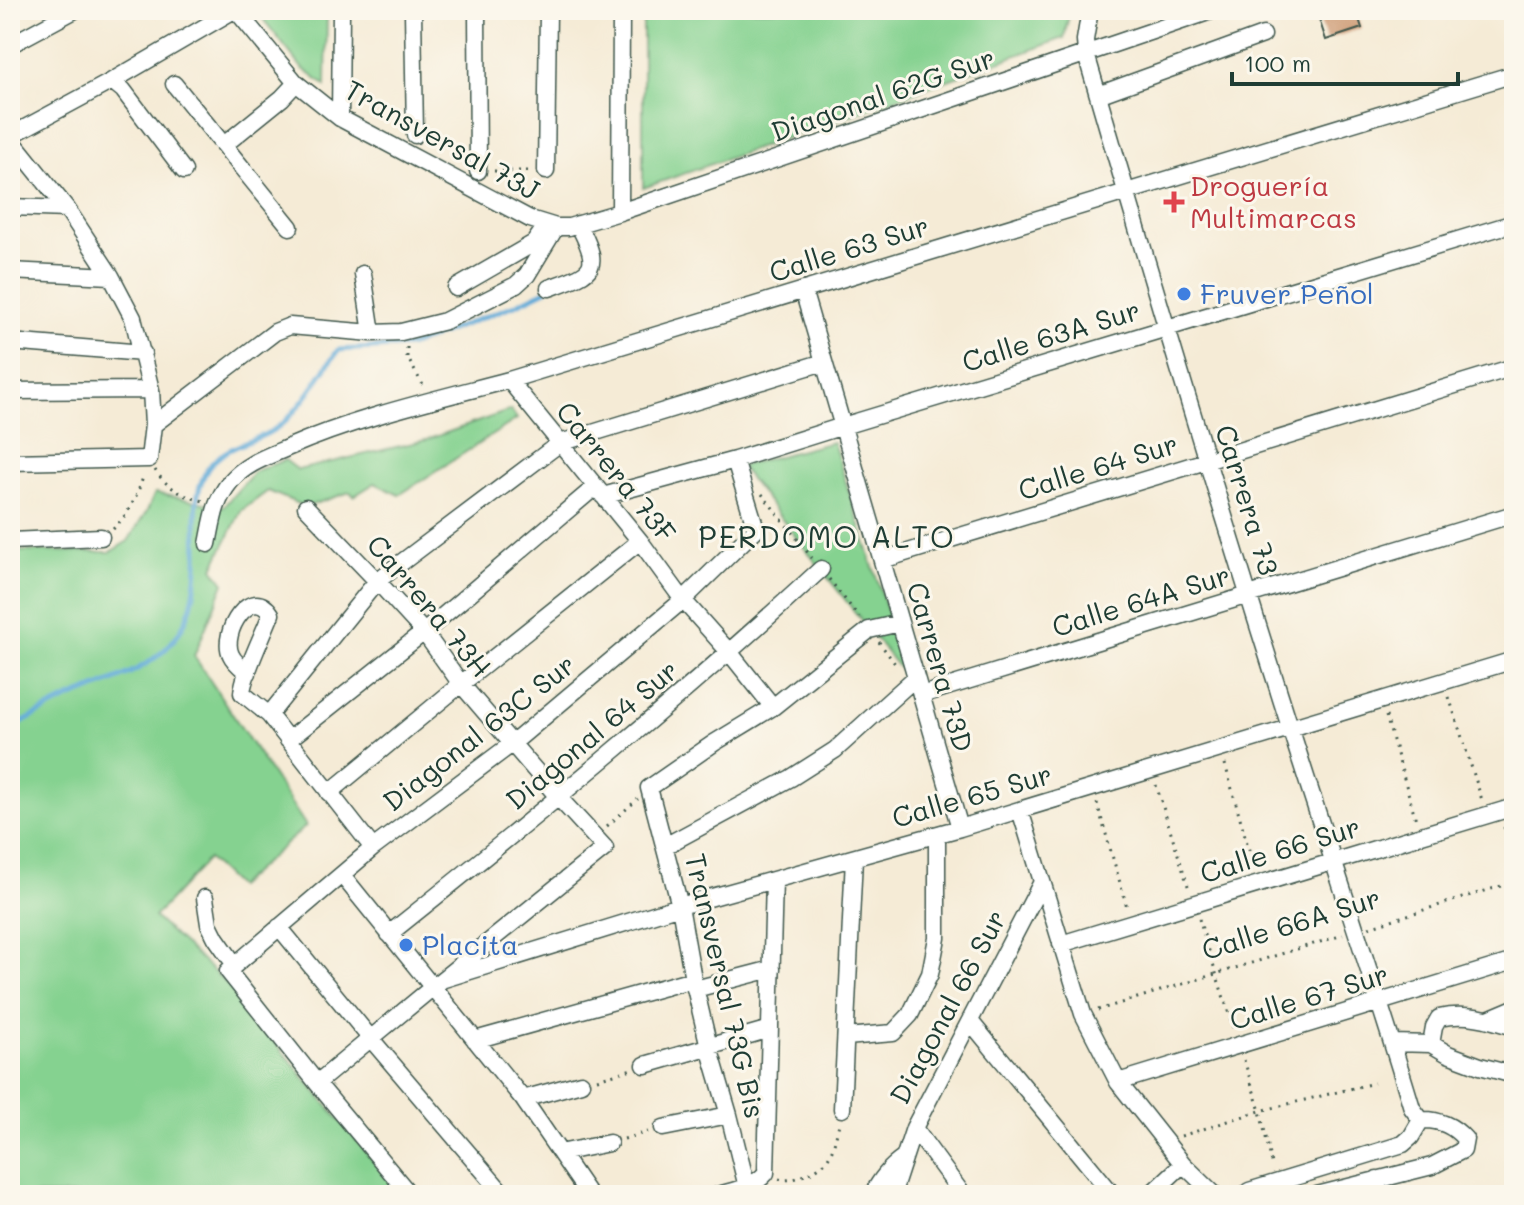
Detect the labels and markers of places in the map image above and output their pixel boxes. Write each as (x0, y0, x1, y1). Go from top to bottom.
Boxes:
place label: Droguería Multimarcas (1190, 167, 1357, 235)
marker: Droguería Multimarcas (1165, 193, 1183, 211)
place label: Fruver Peñol (1200, 275, 1374, 311)
marker: Fruver Peñol (1175, 285, 1193, 303)
place label: Placita (422, 926, 518, 962)
marker: Placita (397, 936, 415, 954)

